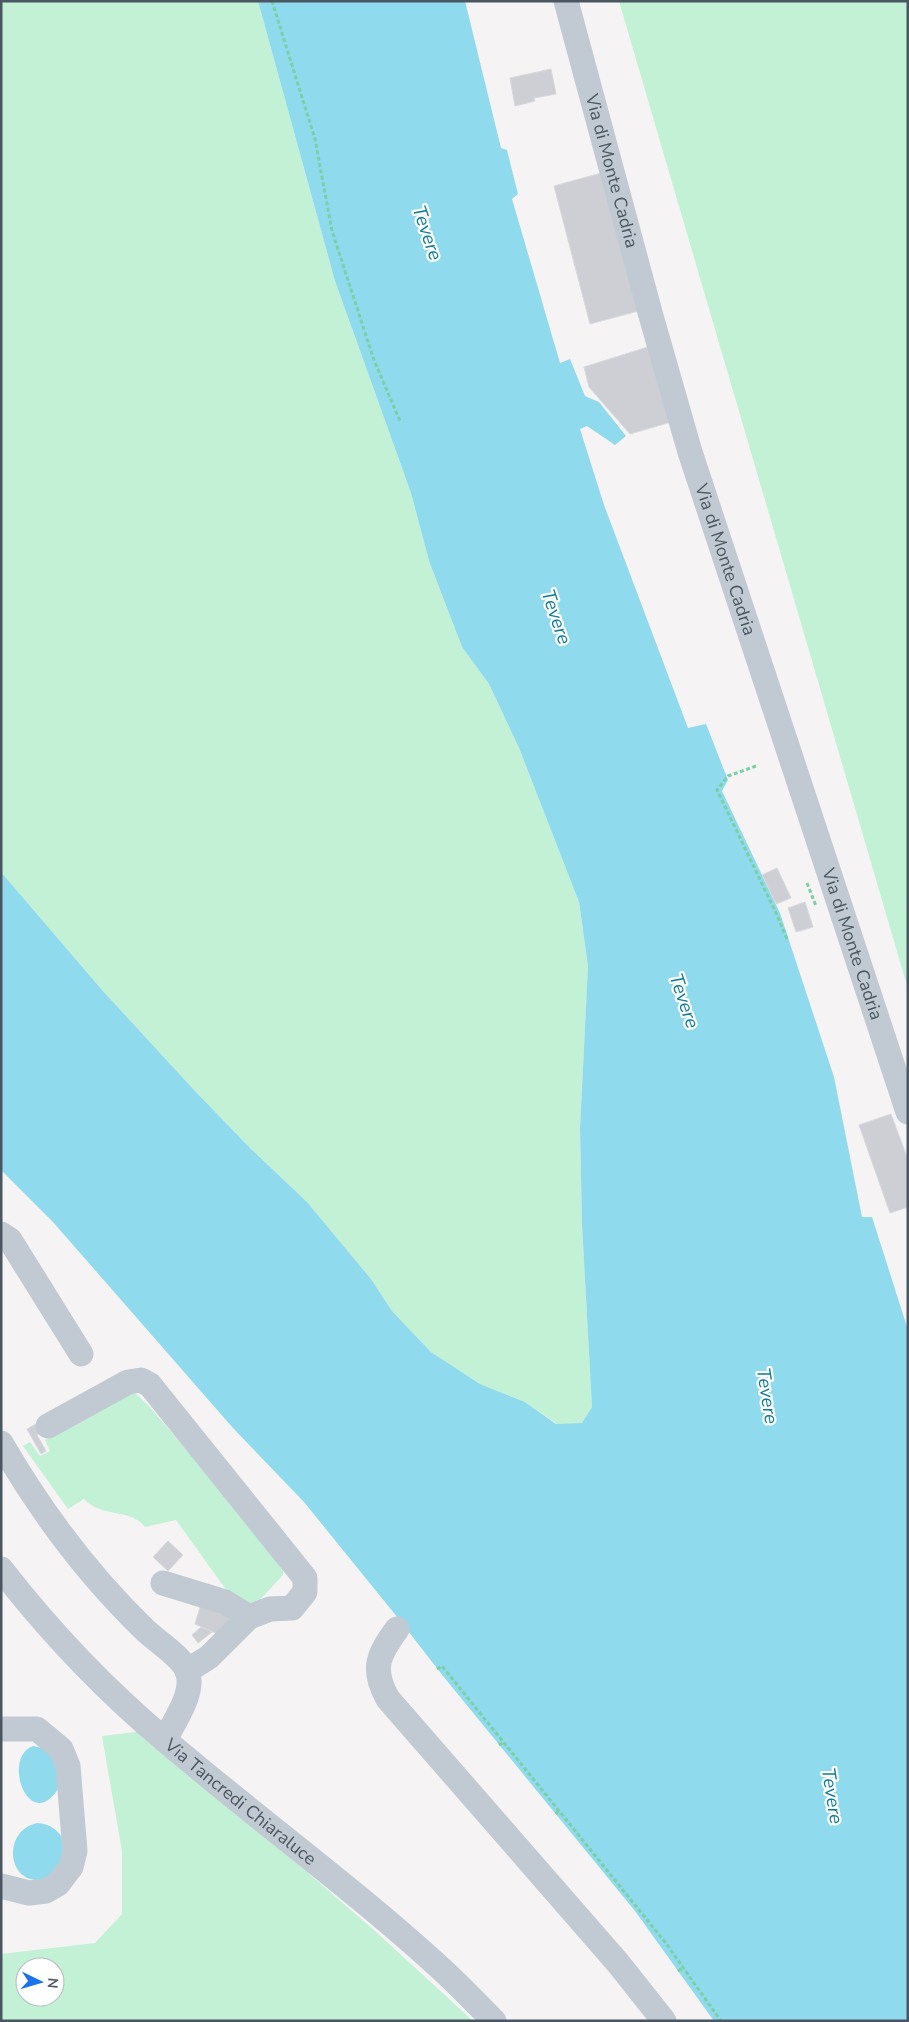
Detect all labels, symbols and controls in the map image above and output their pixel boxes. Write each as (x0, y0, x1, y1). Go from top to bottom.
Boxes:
street label: Via di Monte Cadria (579, 90, 644, 250)
water label: Tevere (406, 202, 448, 264)
street label: Via di Monte Cadria (689, 480, 762, 638)
water label: Tevere (535, 586, 577, 648)
street label: Via di Monte Cadria (816, 864, 889, 1023)
water label: Tevere (663, 970, 705, 1032)
water label: Tevere (750, 1366, 784, 1426)
street label: Via Tancredi Chiaraluce (159, 1732, 321, 1871)
water label: Tevere (815, 1766, 849, 1826)
north arrow (15, 1957, 65, 2007)
text: N (43, 1977, 62, 1989)

